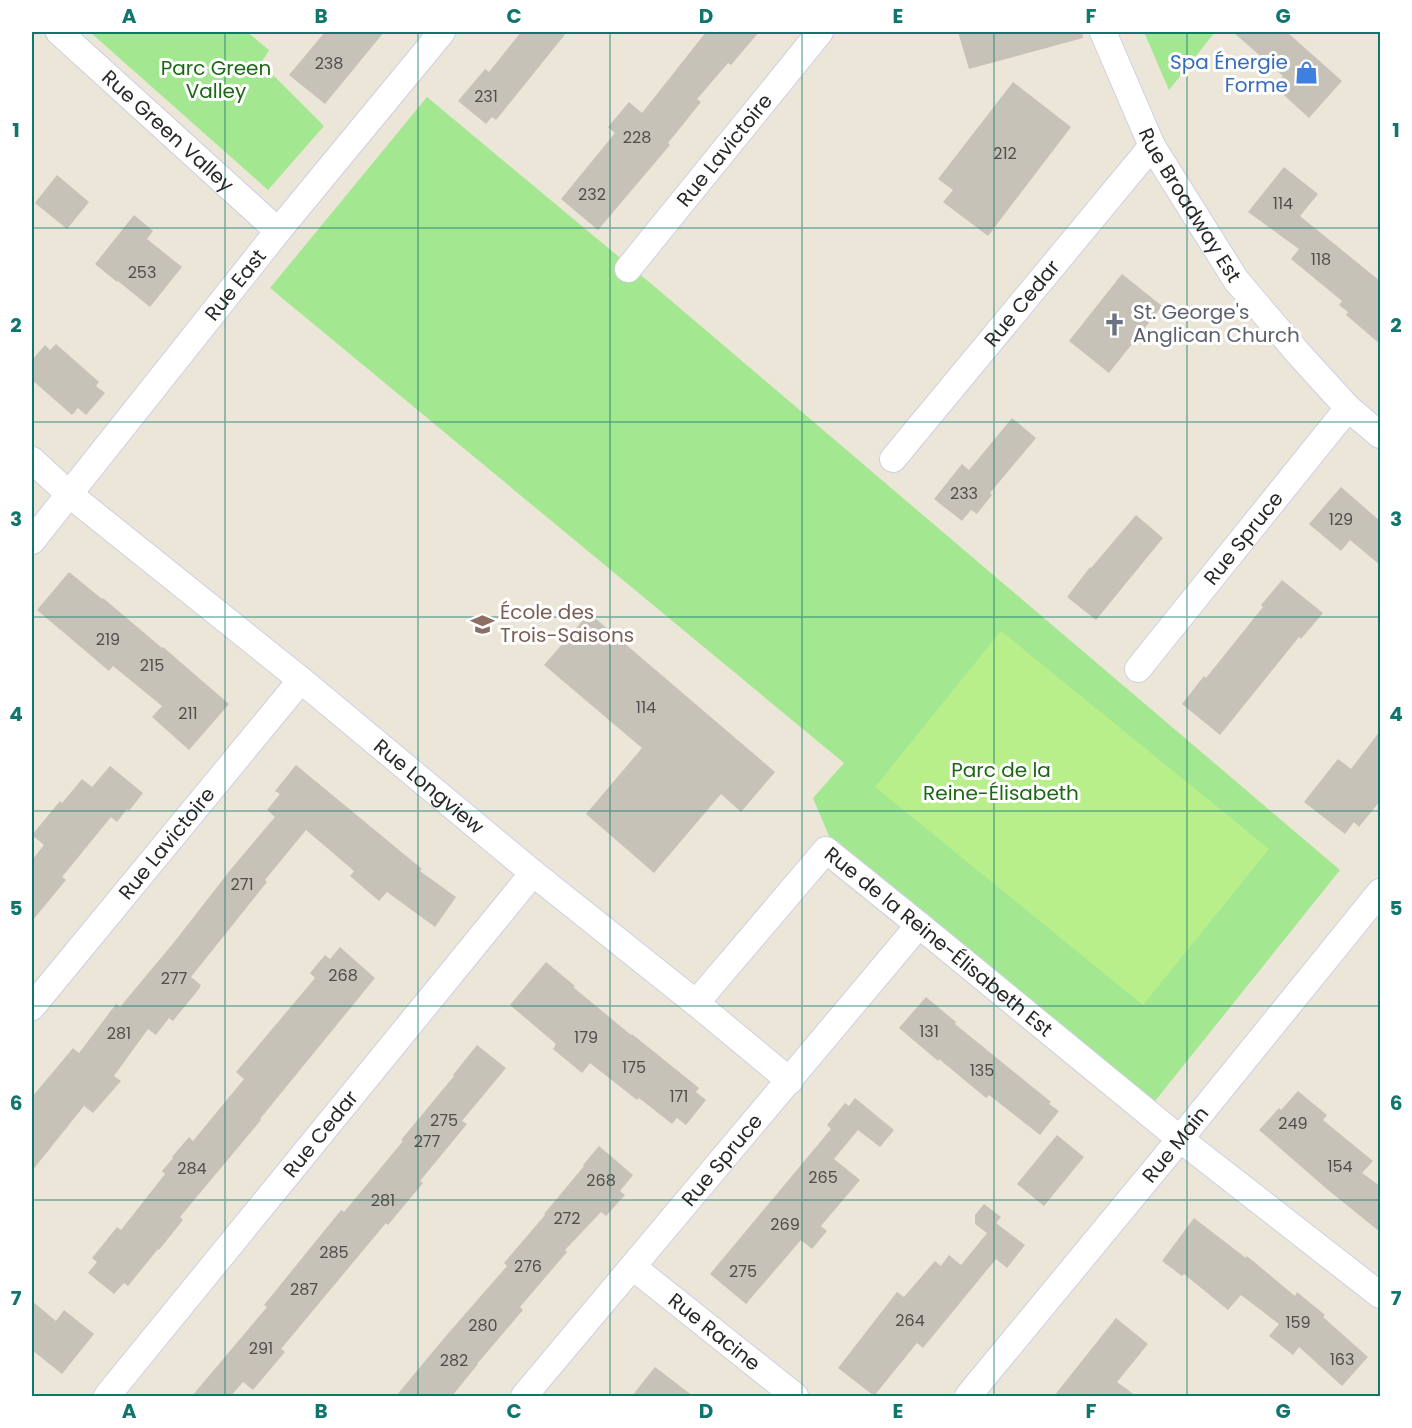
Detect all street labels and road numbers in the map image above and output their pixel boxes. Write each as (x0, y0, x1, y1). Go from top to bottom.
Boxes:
street label: Rue Green Valley (96, 64, 240, 198)
street label: Rue Lavictoire (670, 88, 779, 213)
street label: Rue Broadway Est (1132, 123, 1248, 288)
street label: Rue East (198, 243, 272, 327)
street label: Rue Cedar (977, 254, 1066, 353)
street label: Rue Spruce (1197, 485, 1290, 591)
street label: Rue Longview (368, 732, 490, 841)
street label: Rue Lavictoire (112, 781, 221, 905)
street label: Rue de la Reine-Élisabeth Est (819, 840, 1059, 1043)
street label: Rue Cedar (276, 1084, 365, 1184)
street label: Rue Main (1136, 1100, 1215, 1189)
street label: Rue Spruce (675, 1108, 769, 1212)
street label: Rue Racine (662, 1286, 766, 1377)

